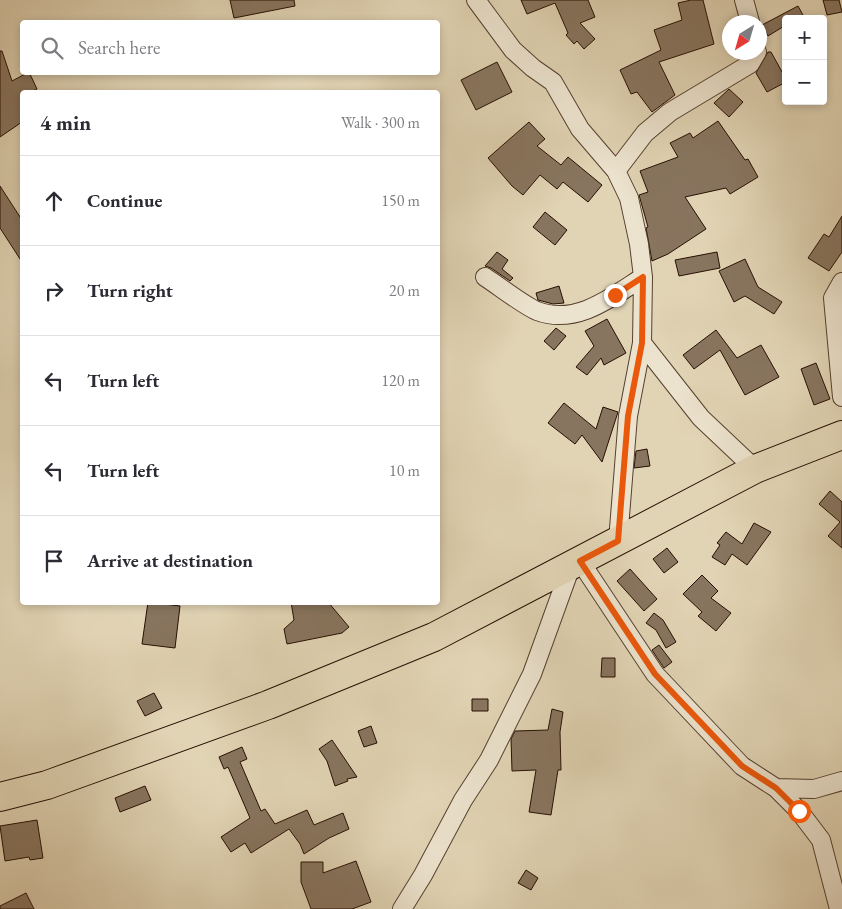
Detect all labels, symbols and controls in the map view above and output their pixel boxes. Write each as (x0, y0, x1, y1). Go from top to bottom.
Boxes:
north arrow (722, 15, 767, 60)
map controls (782, 15, 827, 105)
button: + (782, 15, 827, 60)
search box (20, 20, 440, 75)
icon: search (38, 34, 66, 62)
text: Search here (78, 35, 160, 60)
button: − (782, 60, 827, 105)
text: 4 min (40, 109, 91, 136)
text: Walk · 300 m (341, 112, 420, 133)
icon: ahead (40, 187, 68, 215)
text: Continue (87, 188, 162, 213)
text: 150 m (381, 190, 420, 211)
icon: right (40, 277, 68, 305)
text: Turn right (87, 278, 173, 303)
text: 20 m (389, 280, 420, 301)
route end (604, 284, 627, 307)
icon: left (40, 367, 68, 395)
text: Turn left (87, 368, 159, 393)
text: 120 m (381, 370, 420, 391)
icon: left (40, 457, 68, 485)
text: Turn left (87, 458, 159, 483)
text: 10 m (389, 460, 420, 481)
icon: arrive (40, 547, 68, 575)
text: Arrive at destination (87, 548, 253, 573)
route start (788, 800, 811, 823)

